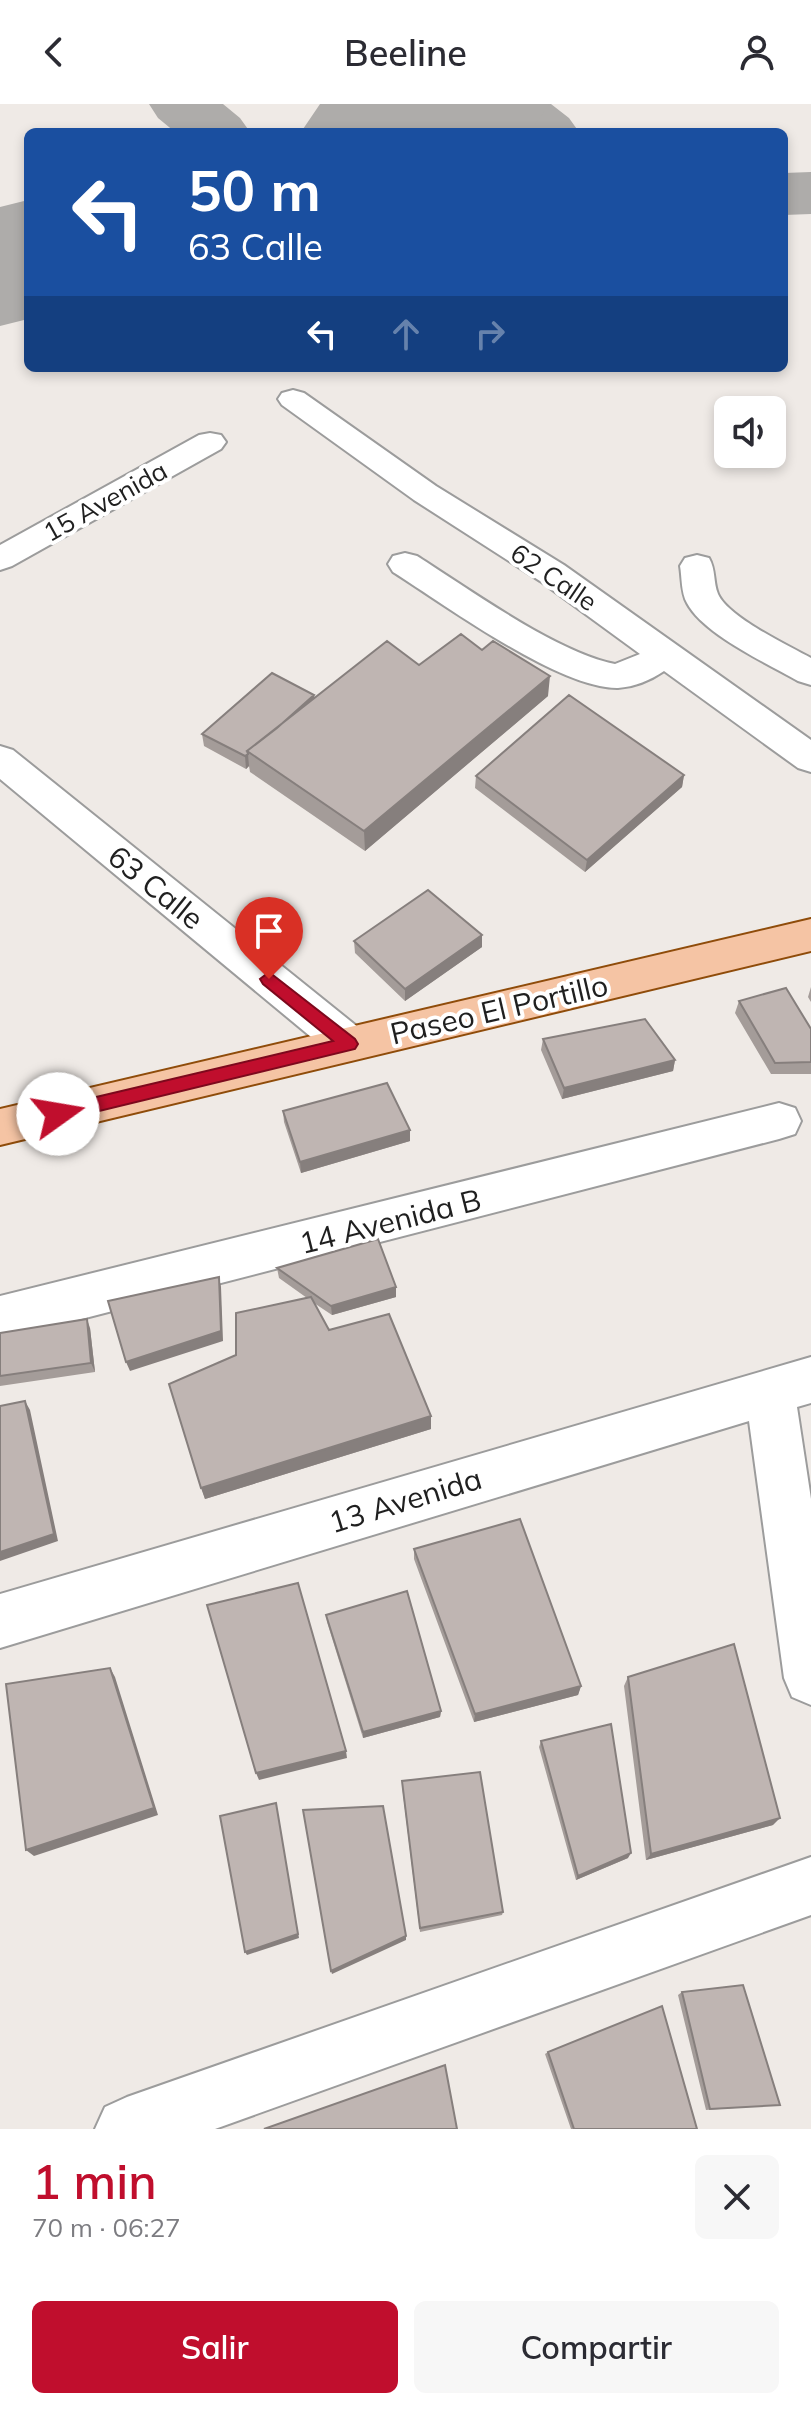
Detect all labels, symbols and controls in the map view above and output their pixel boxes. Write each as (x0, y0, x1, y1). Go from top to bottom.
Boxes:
icon: back (32, 30, 76, 74)
text: Beeline (344, 30, 467, 75)
icon: person (735, 30, 779, 74)
text: 50 m (188, 155, 321, 225)
icon: left (56, 160, 160, 264)
text: 63 Calle (188, 224, 323, 269)
icon: left (300, 312, 344, 356)
icon: ahead (384, 312, 428, 356)
icon: right (468, 312, 512, 356)
map controls (714, 396, 786, 468)
button: sound (714, 396, 786, 468)
street label: 15 Avenida (37, 453, 173, 549)
street label: 62 Calle (504, 536, 604, 618)
street label: 63 Calle (100, 837, 212, 937)
pin (235, 897, 303, 979)
icon: arrive (247, 909, 291, 953)
street label: Paseo El Portillo (386, 965, 612, 1053)
position arrow (16, 1072, 100, 1156)
street label: 14 Avenida B (295, 1180, 485, 1262)
street label: 13 Avenida (324, 1459, 486, 1541)
text: 1 min (32, 2151, 157, 2211)
button: close (695, 2155, 779, 2239)
text: 70 m · 06:27 (32, 2211, 181, 2244)
button: Salir (32, 2301, 398, 2393)
button: Compartir (414, 2301, 779, 2393)

